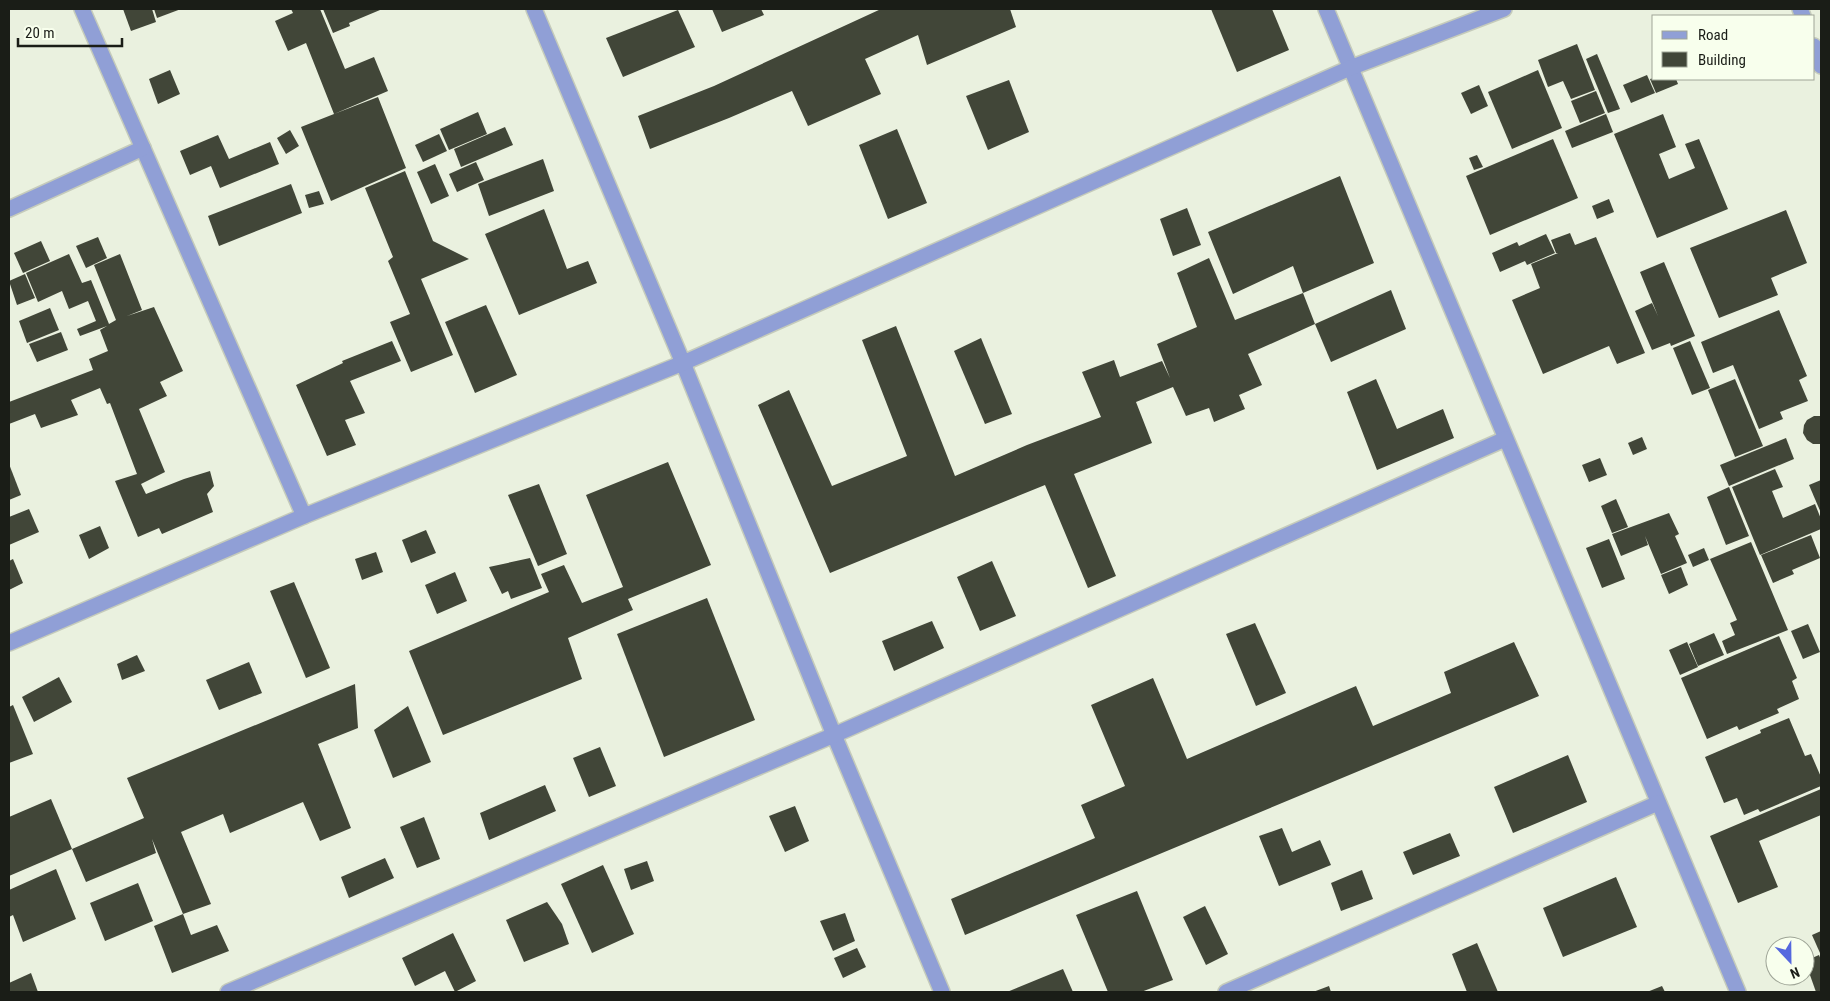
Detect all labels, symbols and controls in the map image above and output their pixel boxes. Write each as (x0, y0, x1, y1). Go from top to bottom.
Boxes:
scale bar (18, 15, 121, 47)
legend (1652, 15, 1815, 80)
text: 20 m (25, 24, 55, 42)
text: Road (1698, 26, 1728, 44)
text: Building (1698, 51, 1746, 69)
north arrow (1765, 936, 1815, 986)
text: N (1788, 964, 1802, 982)

